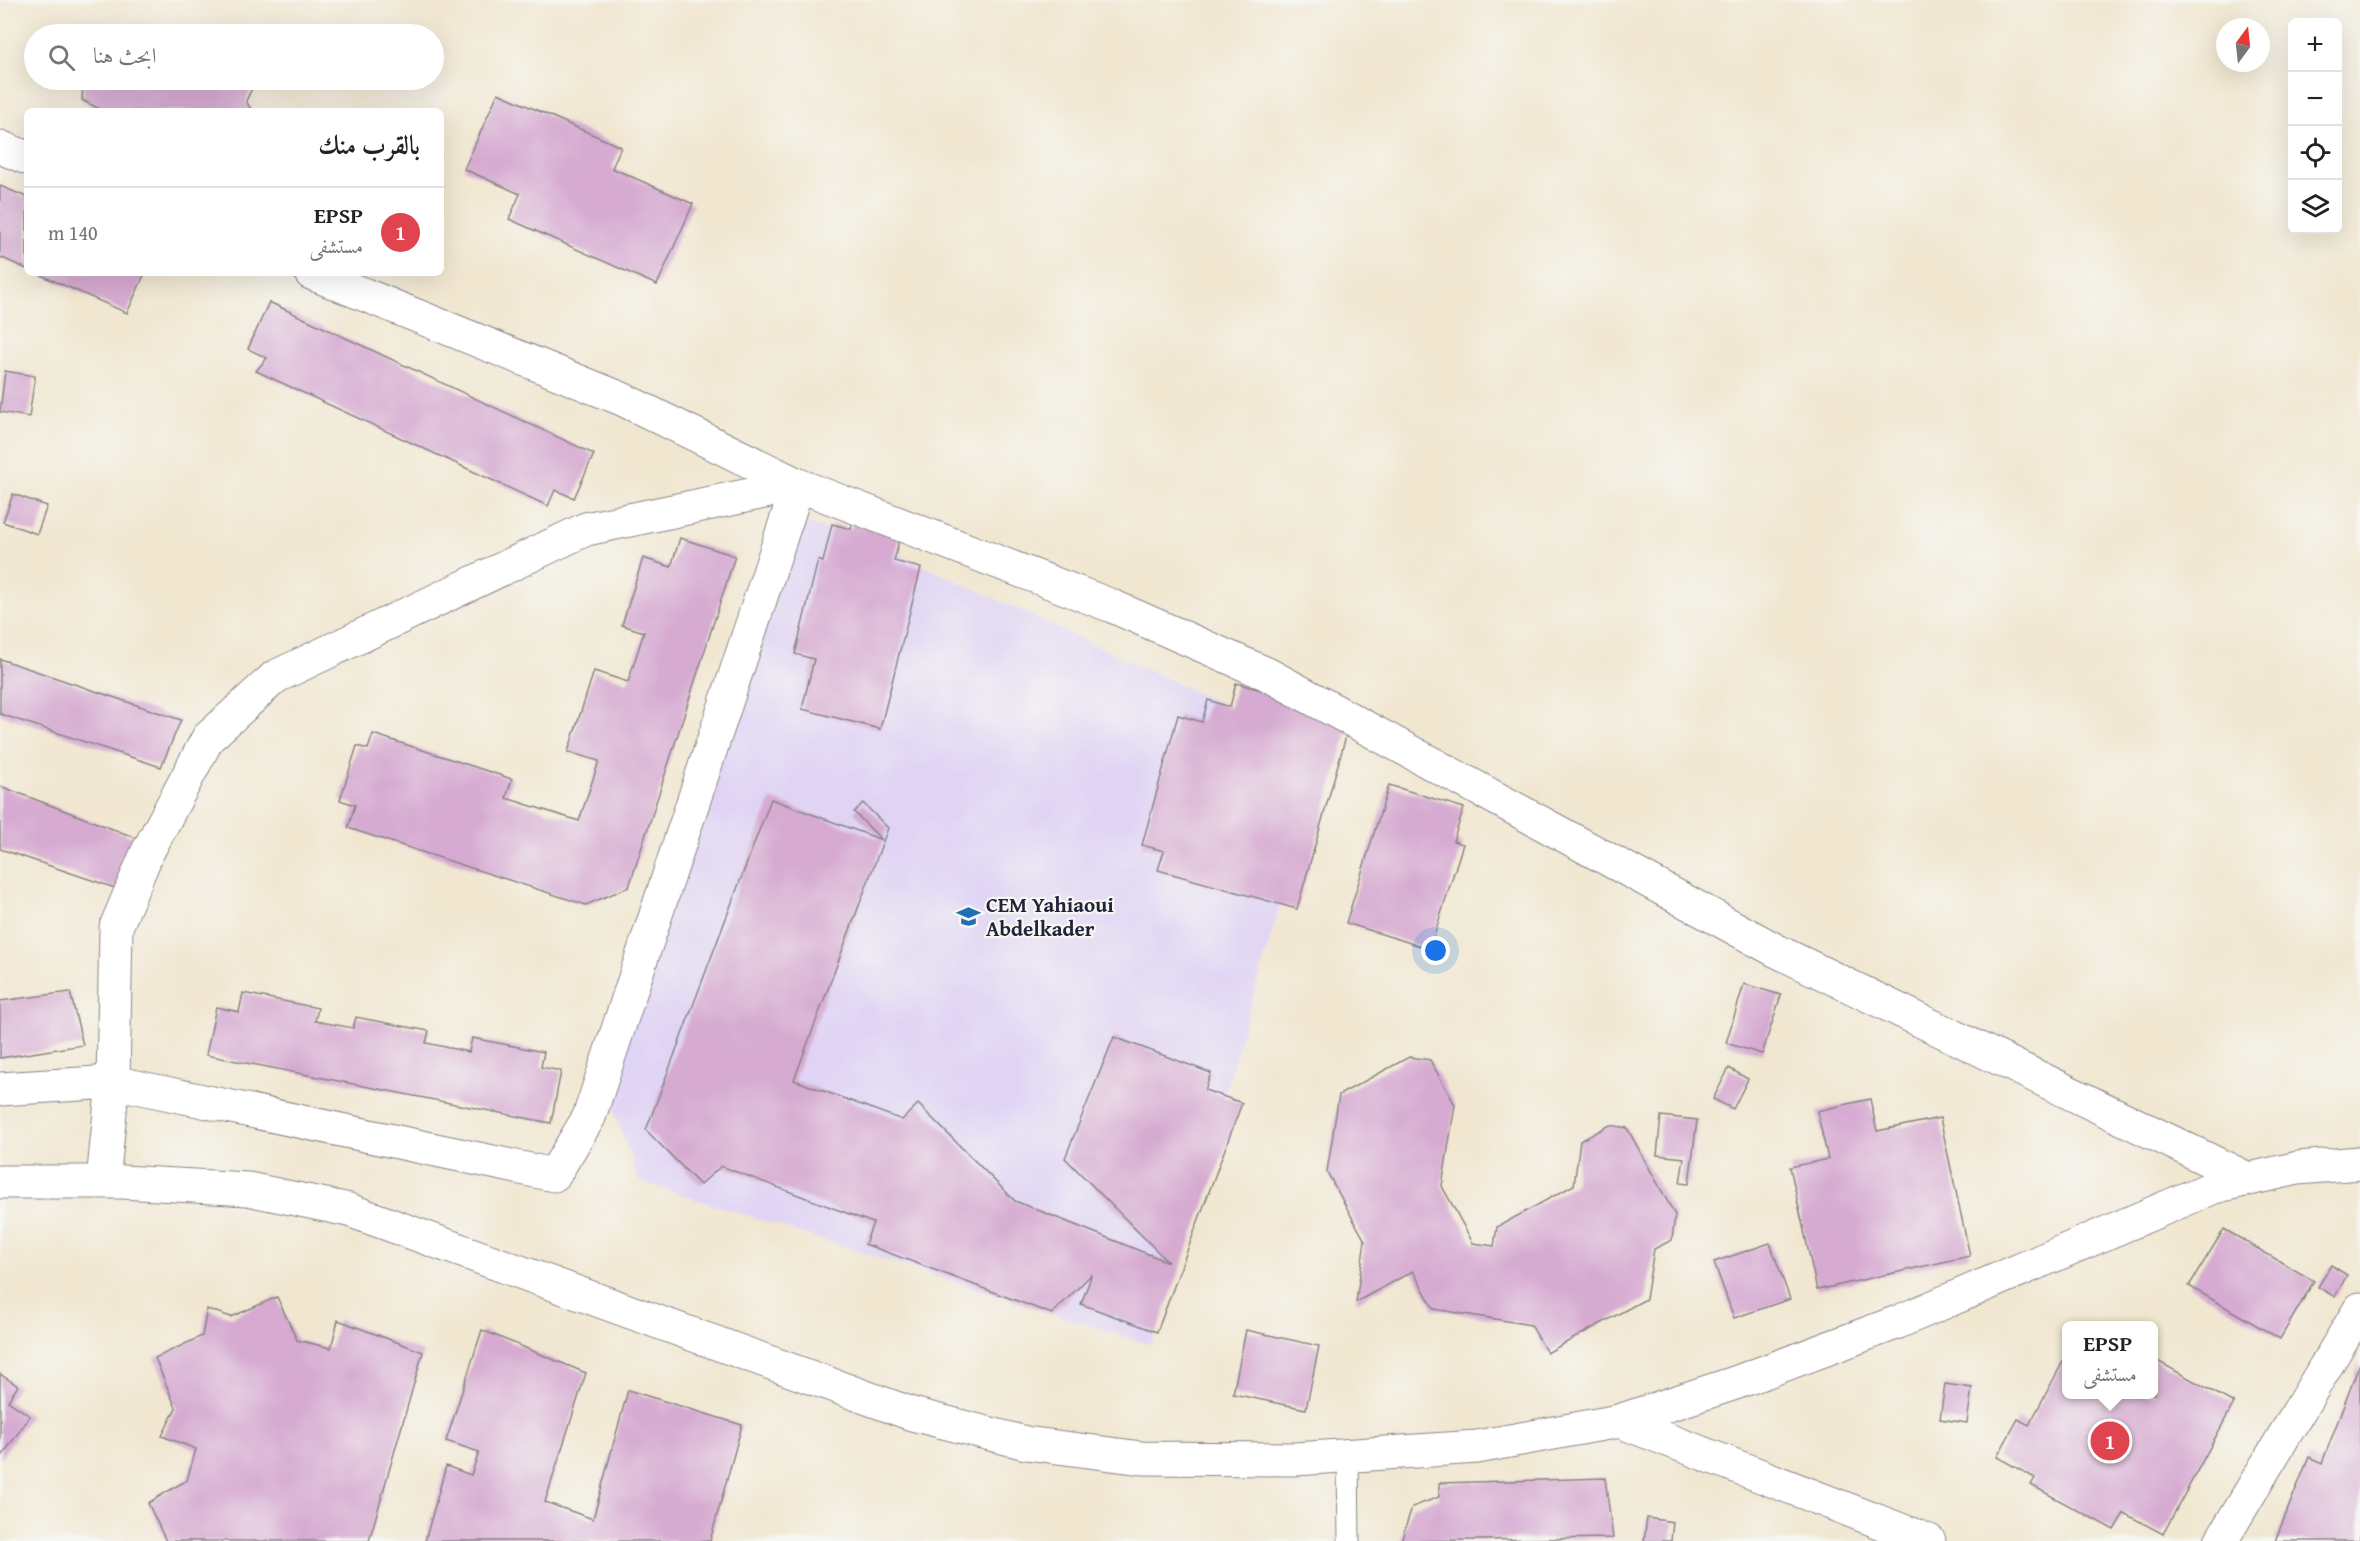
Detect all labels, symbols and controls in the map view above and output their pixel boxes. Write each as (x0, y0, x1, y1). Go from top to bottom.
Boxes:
north arrow (2216, 18, 2270, 72)
map controls (2288, 18, 2342, 234)
button: + (2288, 18, 2342, 72)
search box (24, 24, 444, 90)
text: ابحث هنا (93, 39, 157, 71)
icon: search (45, 41, 78, 74)
button: − (2288, 72, 2342, 126)
text: بالقرب منك (318, 125, 420, 164)
button: locate (2288, 126, 2342, 180)
button: layers (2288, 180, 2342, 234)
text: EPSP (314, 199, 363, 231)
text: 140 m (48, 218, 98, 247)
text: 1 (395, 218, 406, 247)
text: مستشفى (310, 231, 363, 260)
place label: CEM Yahiaoui Abdelkader (986, 889, 1114, 944)
school or university icon: CEM Yahiaoui Abdelkader (955, 903, 981, 929)
your location (1421, 936, 1450, 965)
popup (2062, 1321, 2158, 1399)
text: EPSP (2083, 1327, 2132, 1359)
text: مستشفى (2083, 1359, 2137, 1388)
pin: 1 (2090, 1418, 2130, 1464)

